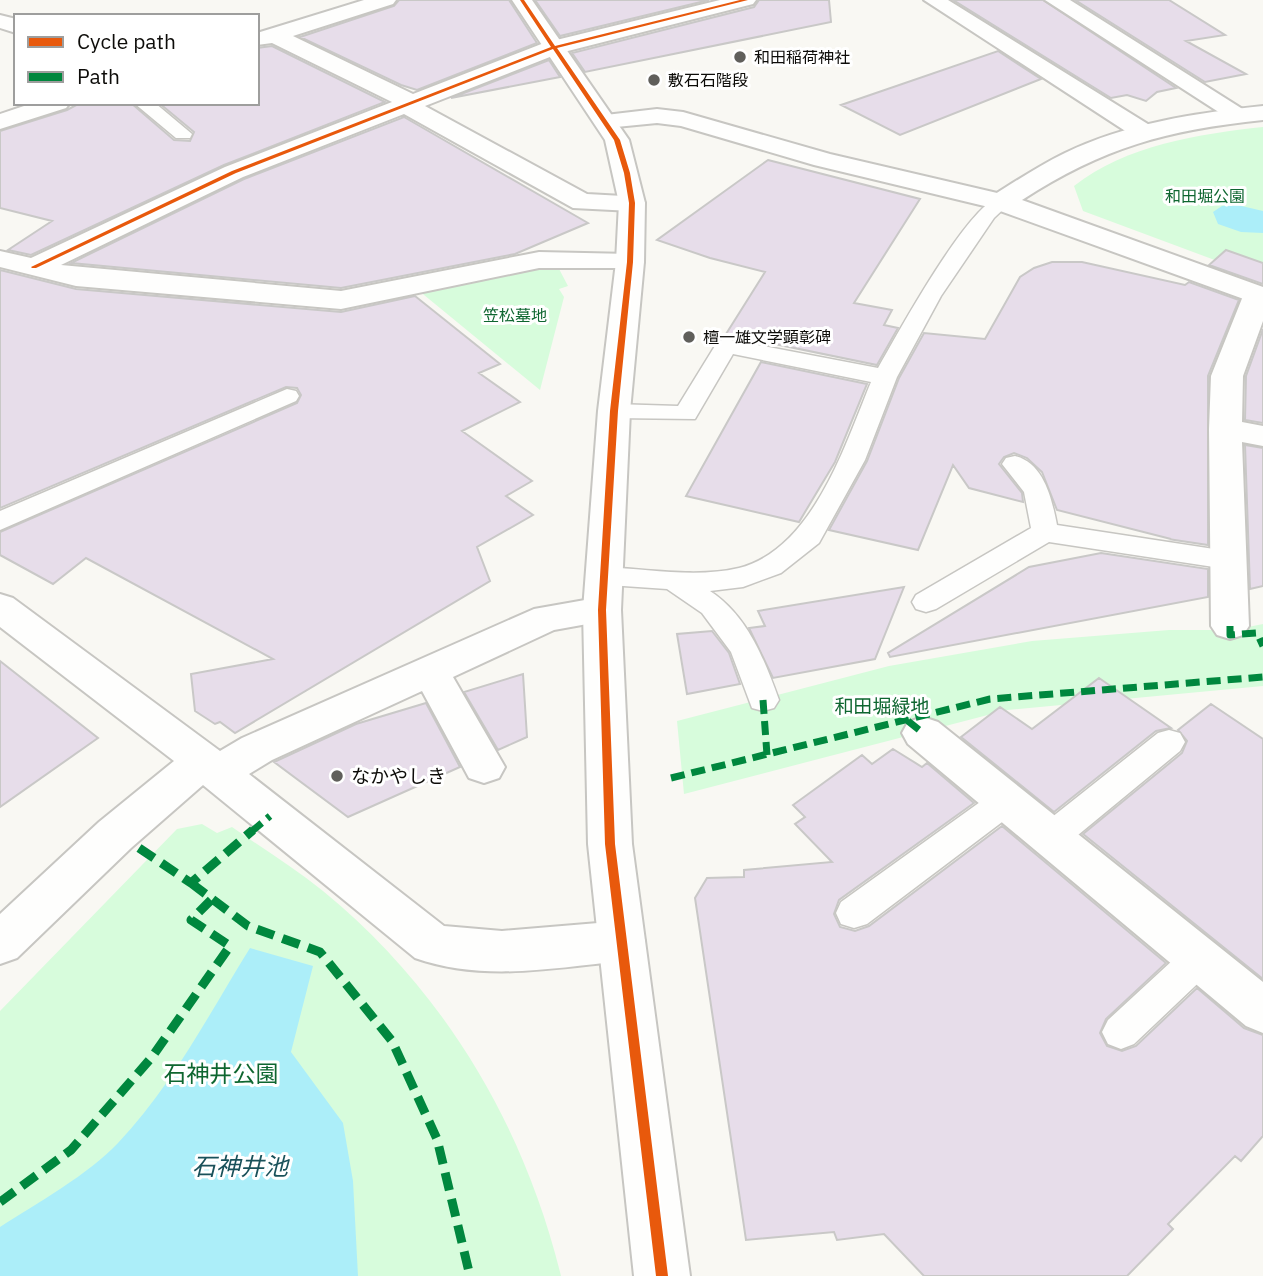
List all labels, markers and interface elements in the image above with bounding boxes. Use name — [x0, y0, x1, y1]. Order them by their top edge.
legend — [14, 14, 259, 105]
text: Cycle path — [77, 27, 176, 55]
place label: 和田稲荷神社 — [754, 47, 850, 67]
marker: 和田稲荷神社 — [732, 49, 748, 65]
text: Path — [77, 62, 120, 90]
place label: 敷石石階段 — [668, 70, 748, 90]
marker: 敷石石階段 — [646, 72, 662, 88]
park label: 和田堀公園 — [1165, 186, 1245, 206]
park label: 笠松墓地 — [483, 305, 547, 325]
place label: 檀一雄文学顕彰碑 — [703, 327, 831, 347]
marker: 檀一雄文学顕彰碑 — [681, 329, 697, 345]
park label: 和田堀緑地 — [834, 694, 930, 718]
place label: なかやしき — [351, 764, 446, 788]
marker: なかやしき — [329, 768, 345, 784]
park label: 石神井公園 — [164, 1058, 279, 1088]
water label: 石神井池 — [192, 1150, 290, 1182]

